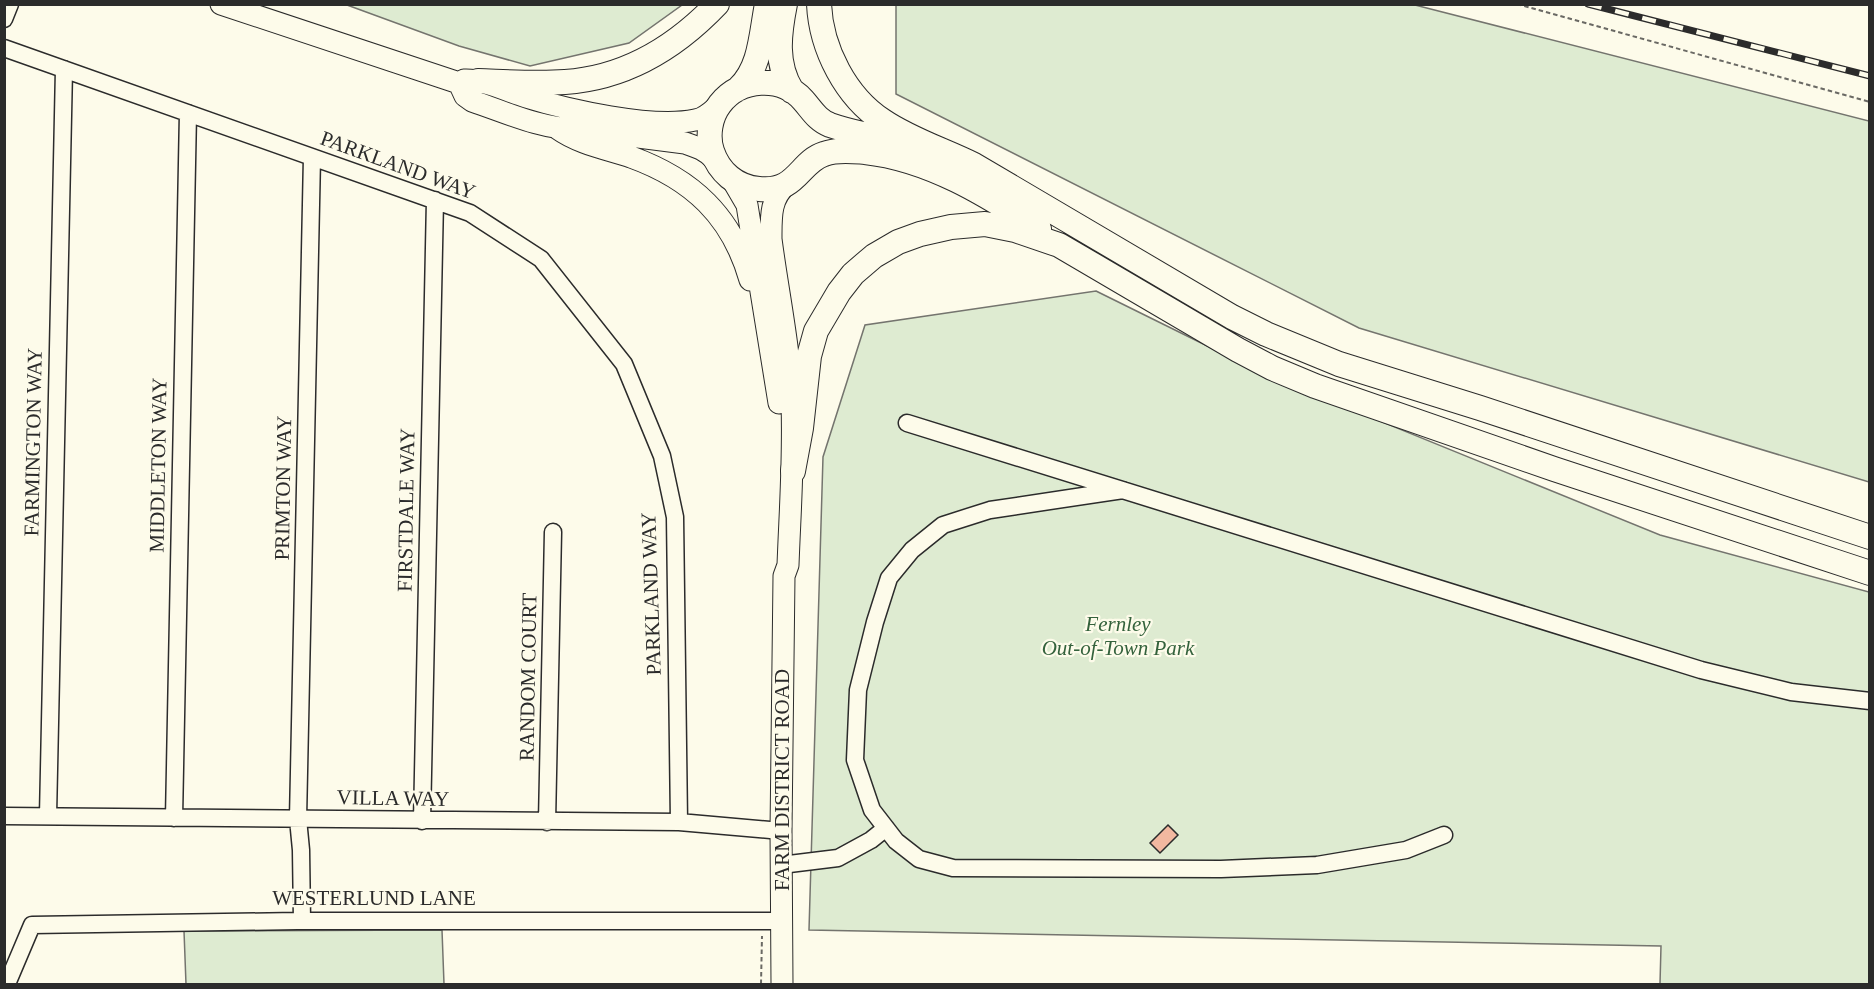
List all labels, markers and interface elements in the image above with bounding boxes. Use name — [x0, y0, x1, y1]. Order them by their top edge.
street label: PARKLAND WAY — [317, 126, 479, 204]
street label: FARMINGTON WAY — [19, 347, 47, 537]
street label: MIDDLETON WAY — [144, 377, 172, 553]
street label: PRIMTON WAY — [270, 415, 296, 561]
street label: FIRSTDALE WAY — [393, 428, 419, 592]
street label: PARKLAND WAY — [636, 512, 666, 676]
street label: RANDOM COURT — [515, 592, 541, 761]
park label: Fernley Out-of-Town Park — [1042, 612, 1195, 660]
street label: FARM DISTRICT ROAD — [770, 669, 794, 891]
street label: VILLA WAY — [337, 785, 449, 811]
street label: WESTERLUND LANE — [272, 886, 476, 910]

